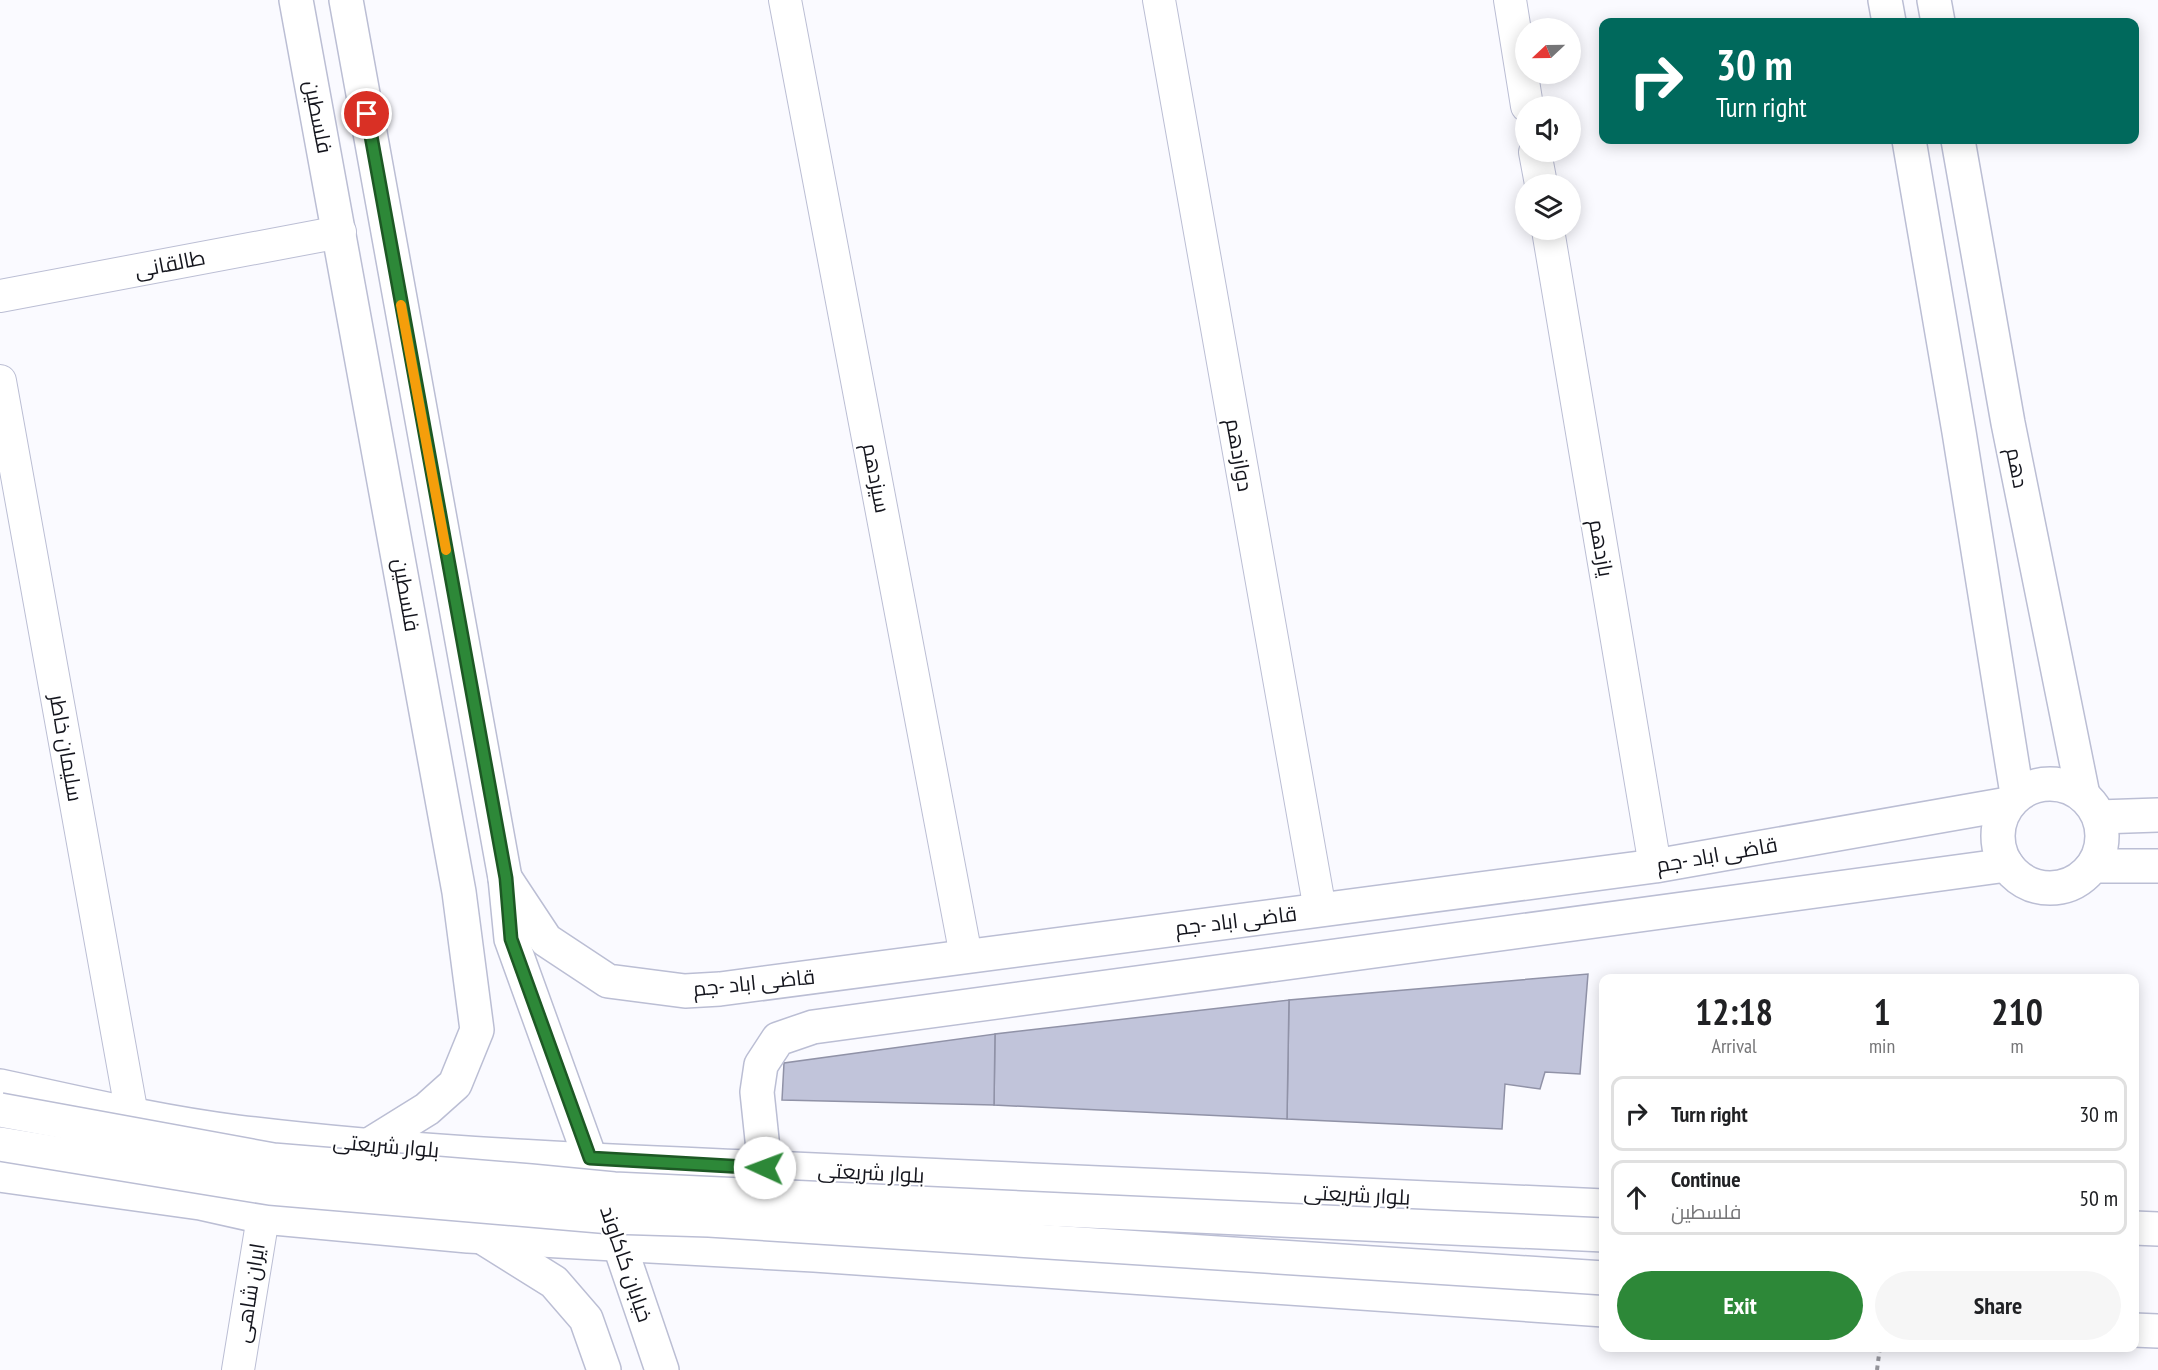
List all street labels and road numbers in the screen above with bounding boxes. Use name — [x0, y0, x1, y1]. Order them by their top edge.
street label: فلسطین — [298, 78, 339, 156]
street label: طالقانی — [132, 243, 208, 284]
street label: دوازدهم — [1219, 416, 1259, 494]
street label: سیزدهم — [856, 441, 896, 515]
street label: دهم — [1999, 445, 2035, 491]
street label: یازدهم — [1582, 517, 1620, 579]
street label: فلسطین — [387, 556, 426, 634]
street label: سلیمان خاطر — [44, 691, 89, 804]
street label: قاضی اباد -جم — [1654, 831, 1780, 879]
street label: قاضی اباد -جم — [1173, 900, 1299, 942]
street label: قاضی اباد -جم — [692, 963, 816, 1003]
street label: بلوار شریعتی — [332, 1127, 440, 1164]
street label: بلوار شریعتی — [817, 1156, 925, 1189]
street label: بلوار شریعتی — [1303, 1178, 1411, 1211]
street label: خیابان کاکاوند — [594, 1202, 659, 1326]
street label: ایران شاهی — [228, 1241, 271, 1345]

